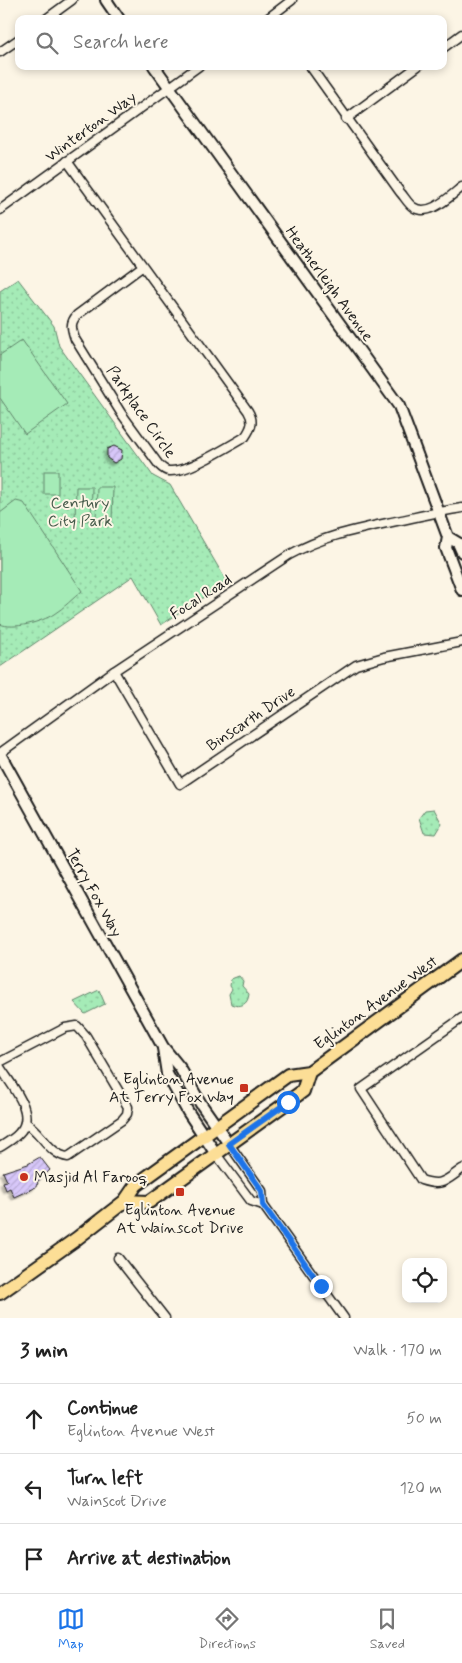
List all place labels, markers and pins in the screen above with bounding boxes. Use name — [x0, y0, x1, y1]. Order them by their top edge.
place label: Eglinton Avenue At Terry Fox Way — [109, 1069, 234, 1108]
marker: Eglinton Avenue At Terry Fox Way — [238, 1082, 250, 1094]
place label: Masjid Al Farooq — [34, 1167, 148, 1188]
marker: Masjid Al Farooq — [18, 1171, 30, 1183]
marker: Eglinton Avenue At Wainscot Drive — [174, 1186, 186, 1198]
place label: Eglinton Avenue At Wainscot Drive — [116, 1200, 244, 1239]

